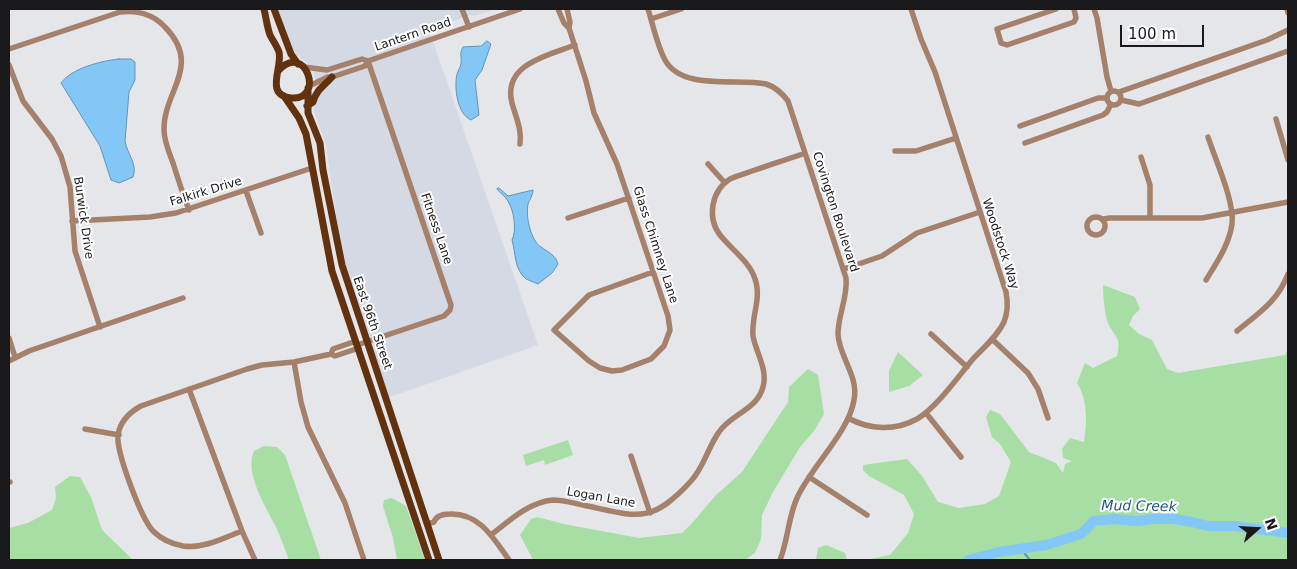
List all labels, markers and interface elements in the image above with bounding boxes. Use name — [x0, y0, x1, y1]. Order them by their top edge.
street label: Lantern Road — [373, 15, 453, 55]
scale bar — [1122, 15, 1206, 47]
text: 100 m — [1128, 25, 1176, 43]
street label: Covington Boulevard — [809, 150, 861, 274]
street label: Falkirk Drive — [168, 174, 244, 210]
street label: Burwick Drive — [70, 176, 96, 260]
street label: Glass Chimney Lane — [629, 185, 681, 305]
street label: Fitness Lane — [417, 191, 455, 267]
street label: Woodstock Way — [979, 197, 1021, 291]
street label: East 96th Street — [349, 275, 395, 371]
street label: Logan Lane — [566, 485, 636, 511]
water label: Mud Creek — [1101, 498, 1177, 516]
north arrow — [1232, 504, 1282, 554]
text: N — [1262, 516, 1281, 532]

